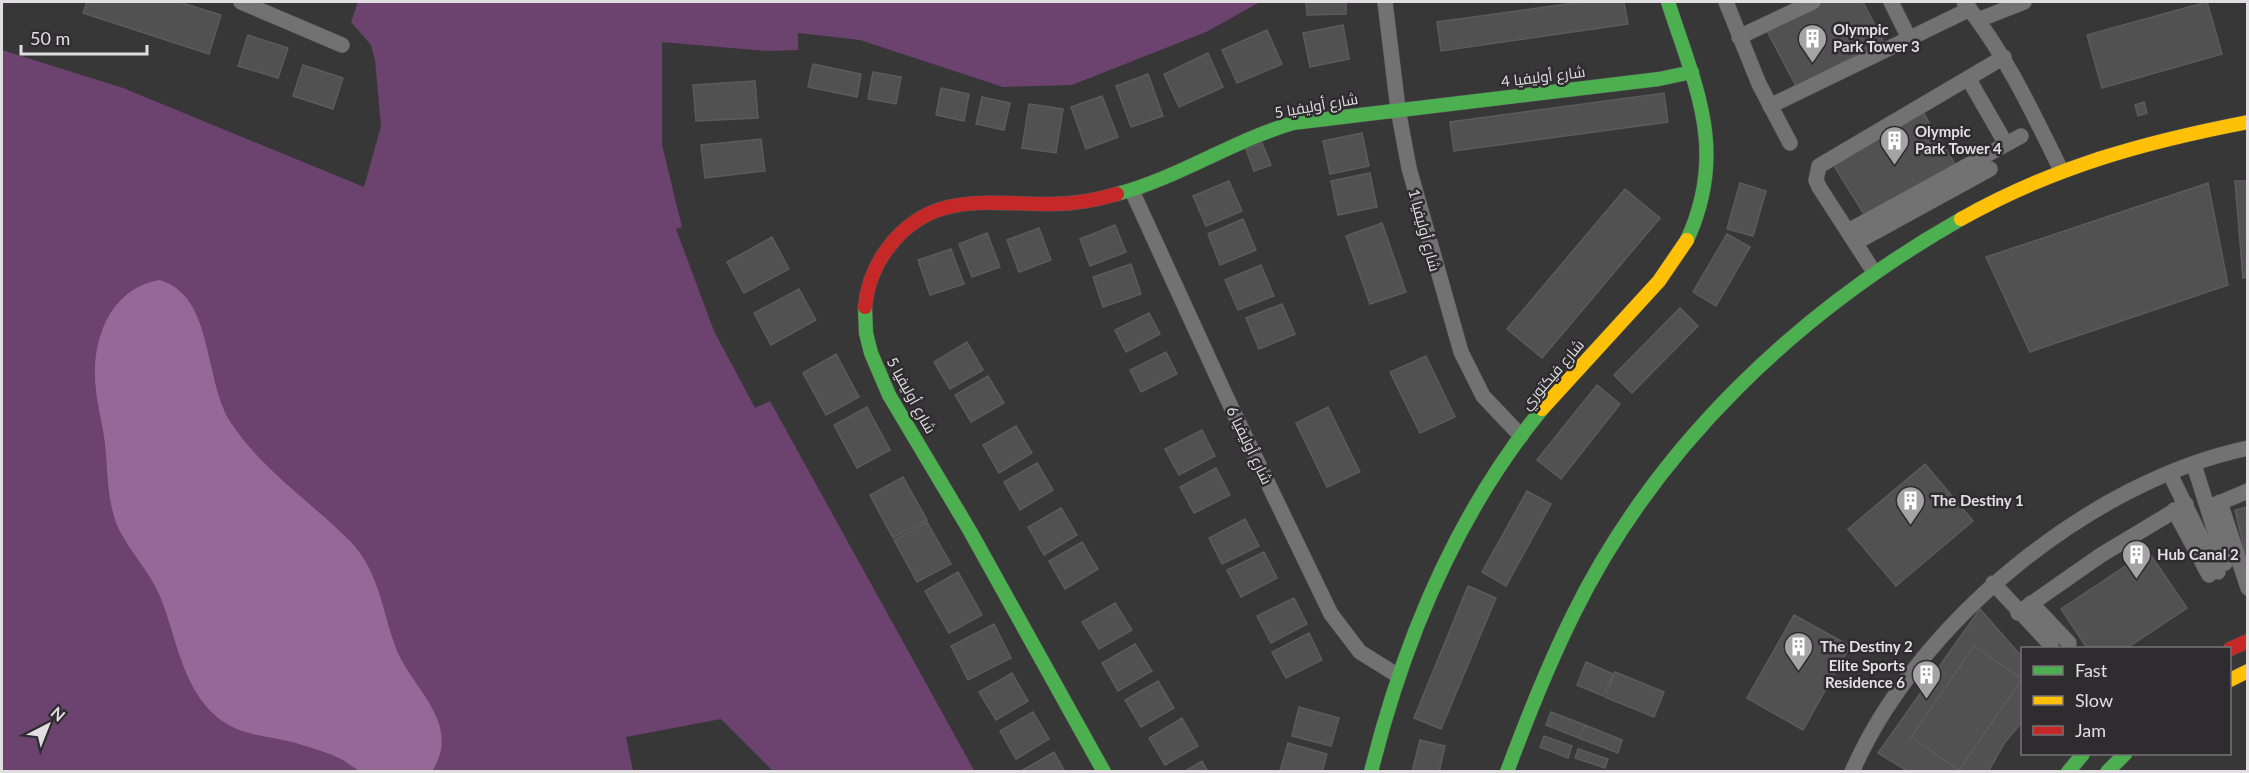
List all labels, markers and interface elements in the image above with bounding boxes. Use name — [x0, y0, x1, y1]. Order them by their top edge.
scale bar — [21, 18, 147, 56]
place label: Olympic Park Tower 3 — [1833, 20, 1920, 55]
building icon: Olympic Park Tower 3 — [1796, 22, 1828, 64]
text: 50 m — [30, 27, 70, 49]
street label: شارع أوليفيا 4 — [1500, 62, 1586, 93]
street label: شارع أوليفيا 5 — [1273, 89, 1360, 124]
place label: Olympic Park Tower 4 — [1915, 122, 2002, 157]
building icon: Olympic Park Tower 4 — [1878, 124, 1910, 166]
street label: شارع أوليفيا 1 — [1402, 187, 1445, 274]
street label: شارع فيكتوري — [1517, 335, 1590, 415]
street label: شارع أوليفيا 5 — [881, 354, 940, 438]
street label: شارع أوليفيا 6 — [1221, 403, 1277, 488]
building icon: The Destiny 1 — [1894, 484, 1926, 526]
place label: The Destiny 1 — [1931, 491, 2024, 509]
building icon: Hub Canal 2 — [2120, 538, 2152, 580]
place label: Hub Canal 2 — [2157, 545, 2239, 563]
building icon: The Destiny 2 — [1783, 630, 1815, 672]
place label: The Destiny 2 — [1820, 637, 1913, 655]
legend — [2021, 647, 2231, 755]
place label: Elite Sports Residence 6 — [1825, 656, 1905, 691]
building icon: Elite Sports Residence 6 — [1910, 658, 1942, 700]
text: Fast — [2075, 659, 2108, 681]
text: Slow — [2075, 689, 2113, 711]
north arrow — [18, 695, 78, 755]
text: N — [47, 702, 69, 725]
text: Jam — [2075, 719, 2106, 741]

